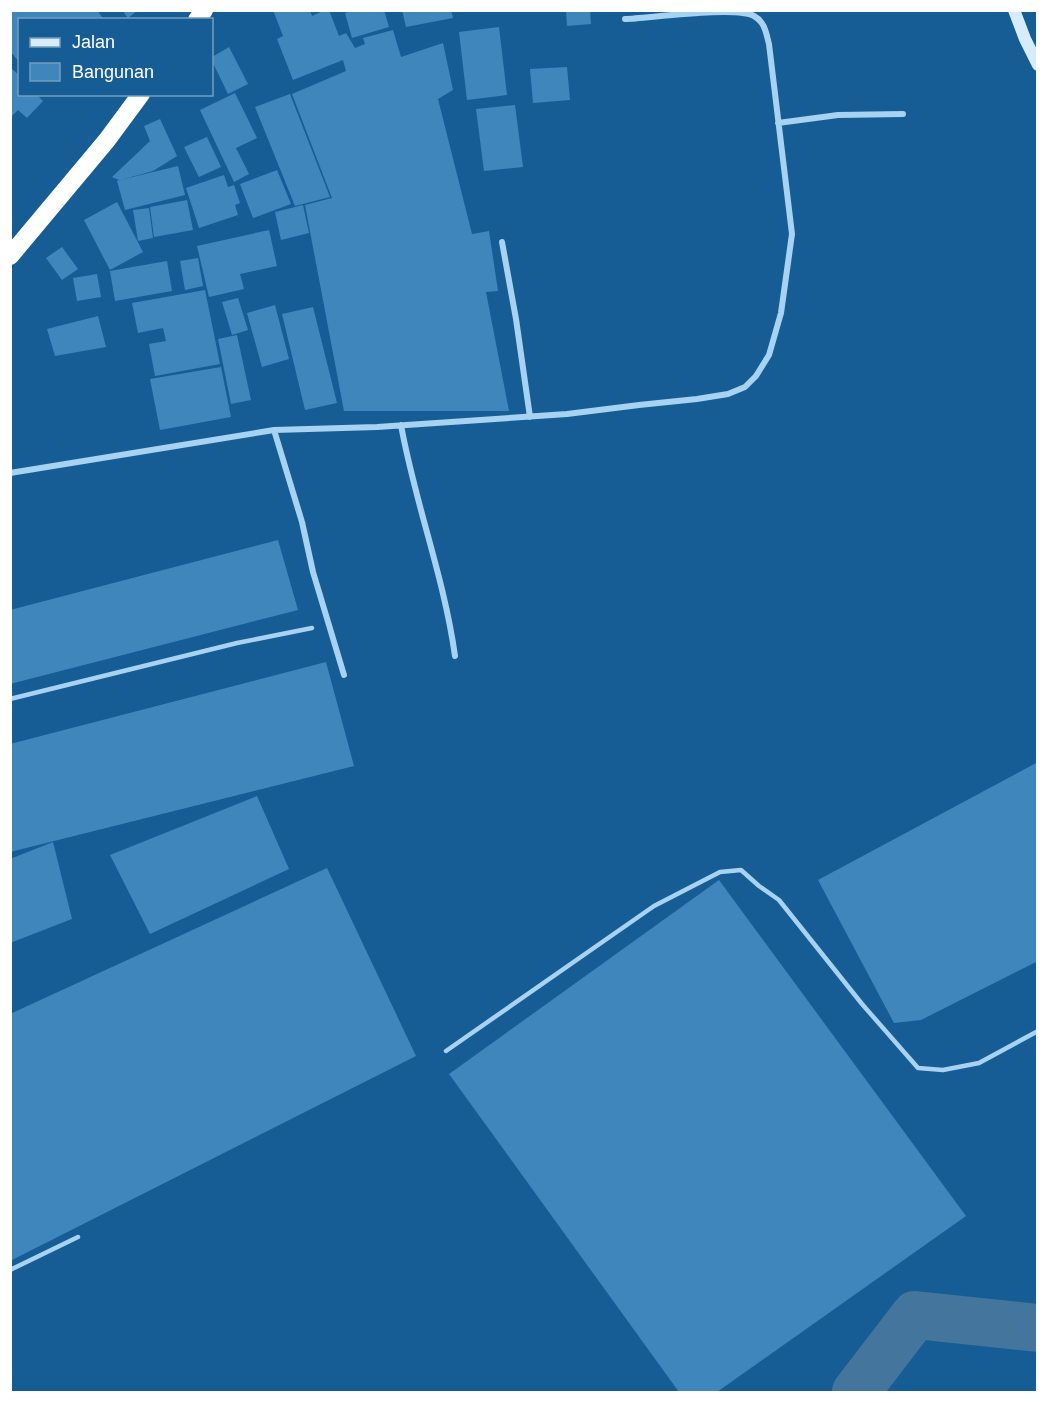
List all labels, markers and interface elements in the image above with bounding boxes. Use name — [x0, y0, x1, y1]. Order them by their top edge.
legend — [18, 18, 213, 96]
text: Jalan — [72, 32, 115, 52]
text: Bangunan — [72, 62, 154, 82]

